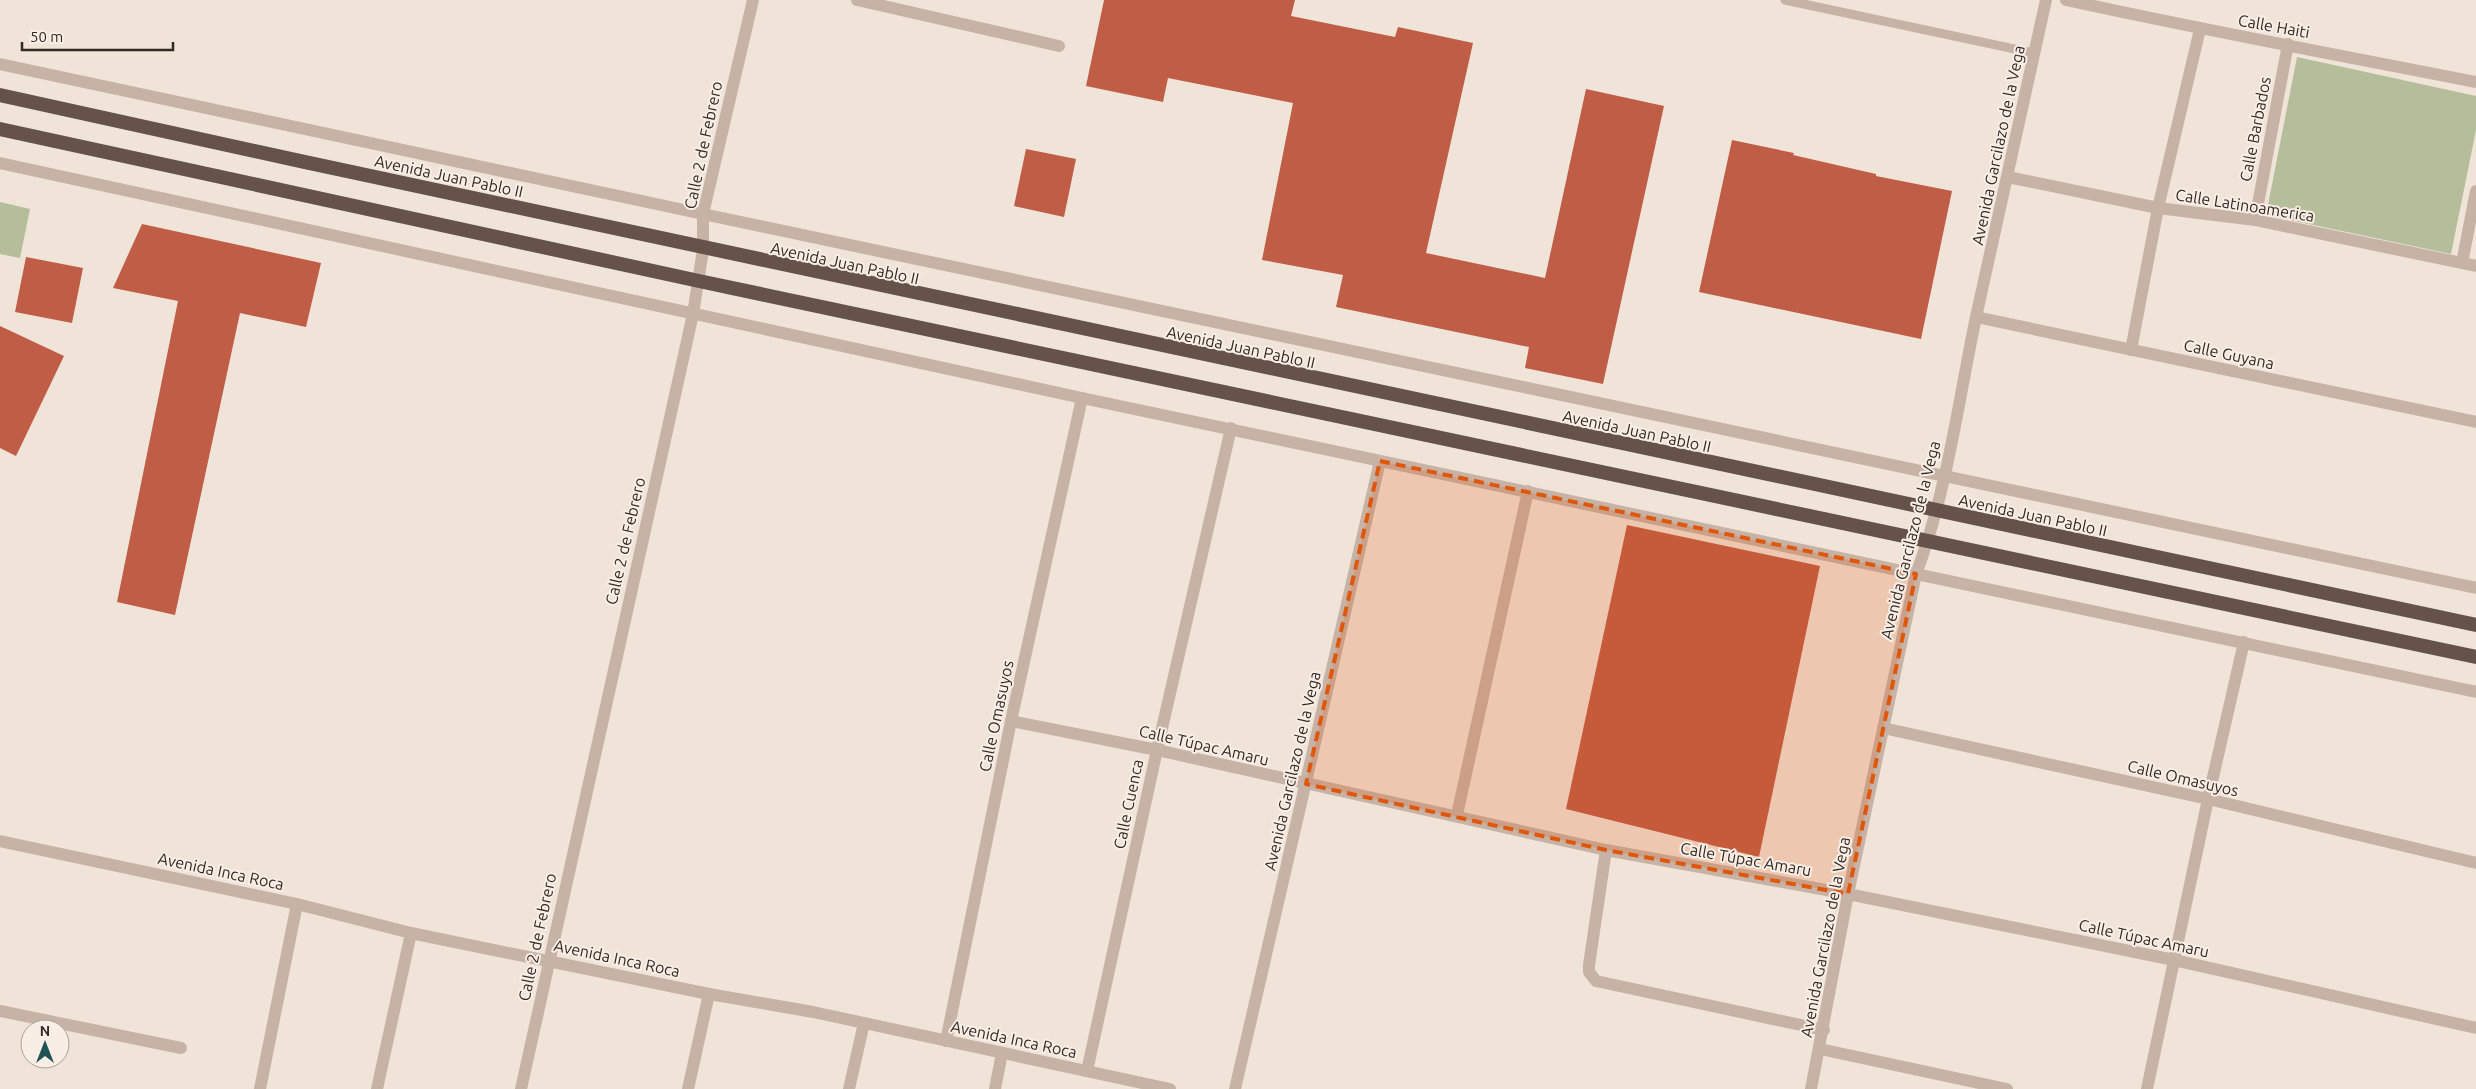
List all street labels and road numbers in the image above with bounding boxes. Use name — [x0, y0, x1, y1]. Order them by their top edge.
street label: Calle Haiti — [2237, 11, 2311, 41]
street label: Avenida Garcilazo de la Vega — [1968, 43, 2028, 247]
street label: Calle Barbados — [2236, 75, 2274, 183]
street label: Calle 2 de Febrero — [681, 79, 725, 211]
street label: Avenida Juan Pablo II — [373, 151, 525, 201]
street label: Calle Latinoamerica — [2174, 185, 2316, 225]
street label: Avenida Juan Pablo II — [769, 238, 921, 288]
street label: Avenida Juan Pablo II — [1165, 322, 1317, 372]
street label: Calle Guyana — [2182, 336, 2276, 372]
street label: Avenida Juan Pablo II — [1561, 406, 1713, 456]
street label: Avenida Garcilazo de la Vega — [1877, 439, 1943, 641]
street label: Calle 2 de Febrero — [602, 475, 648, 607]
street label: Avenida Juan Pablo II — [1957, 490, 2109, 540]
street label: Calle Omasuyos — [975, 659, 1017, 773]
street label: Avenida Garcilazo de la Vega — [1260, 670, 1324, 872]
street label: Calle Túpac Amaru — [1137, 721, 1271, 769]
street label: Calle Omasuyos — [2126, 756, 2240, 800]
street label: Calle Cuenca — [1110, 757, 1146, 851]
street label: Avenida Garcilazo de la Vega — [1797, 835, 1853, 1039]
street label: Calle Túpac Amaru — [1679, 839, 1813, 879]
street label: Avenida Inca Roca — [156, 849, 286, 893]
street label: Calle 2 de Febrero — [515, 871, 559, 1003]
street label: Calle Túpac Amaru — [2077, 915, 2211, 961]
street label: Avenida Inca Roca — [552, 936, 682, 980]
street label: Avenida Inca Roca — [949, 1017, 1079, 1061]

